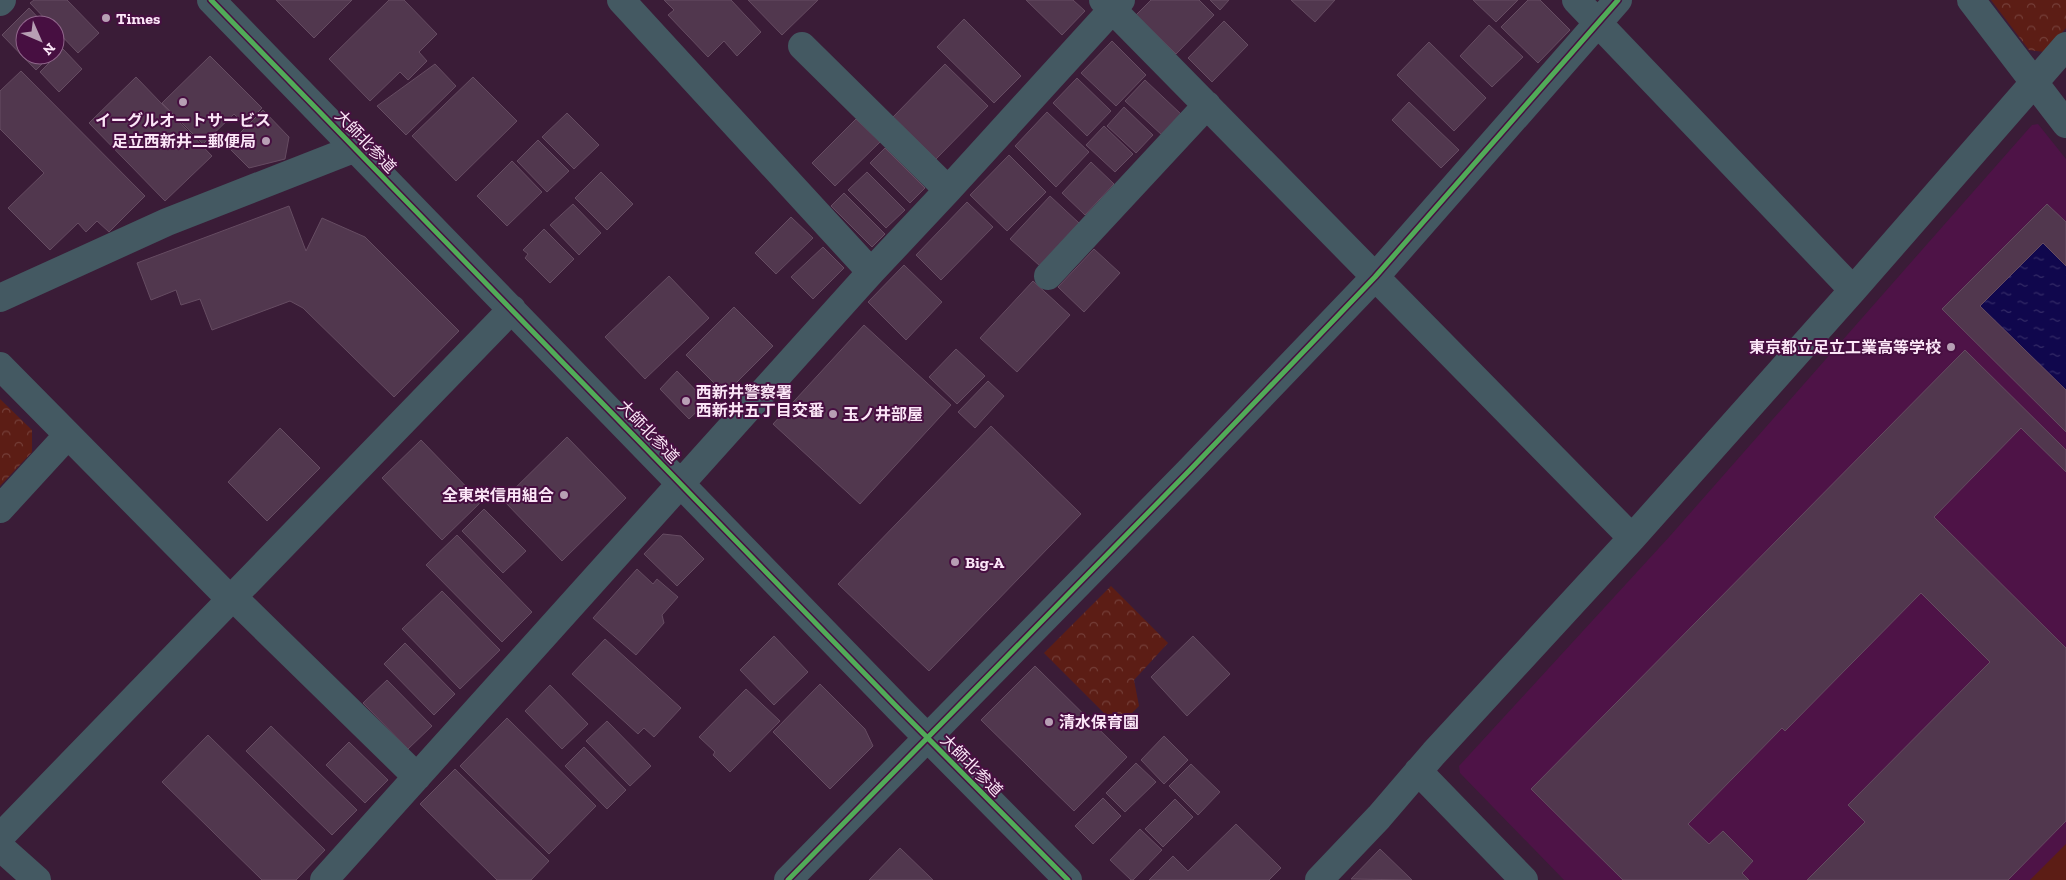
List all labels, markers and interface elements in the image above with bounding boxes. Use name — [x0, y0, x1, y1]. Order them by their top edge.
place label: Times — [116, 9, 160, 28]
marker: Times — [100, 12, 112, 24]
north arrow — [15, 15, 65, 65]
text: N — [39, 39, 59, 59]
marker: イーグルオートサービス — [177, 96, 189, 108]
street label: 大師北参道 — [331, 106, 400, 177]
place label: イーグルオートサービス — [95, 111, 271, 130]
place label: 足立西新井二郵便局 — [112, 132, 256, 151]
marker: 足立西新井二郵便局 — [260, 135, 272, 147]
place label: 東京都立足立工業高等学校 — [1749, 338, 1941, 357]
marker: 東京都立足立工業高等学校 — [1945, 341, 1957, 353]
place label: 西新井警察署 西新井五丁目交番 — [696, 383, 824, 420]
marker: 西新井警察署 西新井五丁目交番 — [680, 395, 692, 407]
street label: 大師北参道 — [614, 396, 683, 467]
place label: 玉ノ井部屋 — [843, 405, 923, 424]
marker: 玉ノ井部屋 — [827, 408, 839, 420]
place label: 全東栄信用組合 — [442, 486, 554, 505]
marker: 全東栄信用組合 — [558, 489, 570, 501]
place label: Big-A — [965, 553, 1004, 572]
marker: Big-A — [949, 556, 961, 568]
place label: 清水保育園 — [1059, 713, 1139, 732]
marker: 清水保育園 — [1043, 716, 1055, 728]
street label: 大師北参道 — [937, 730, 1007, 800]

